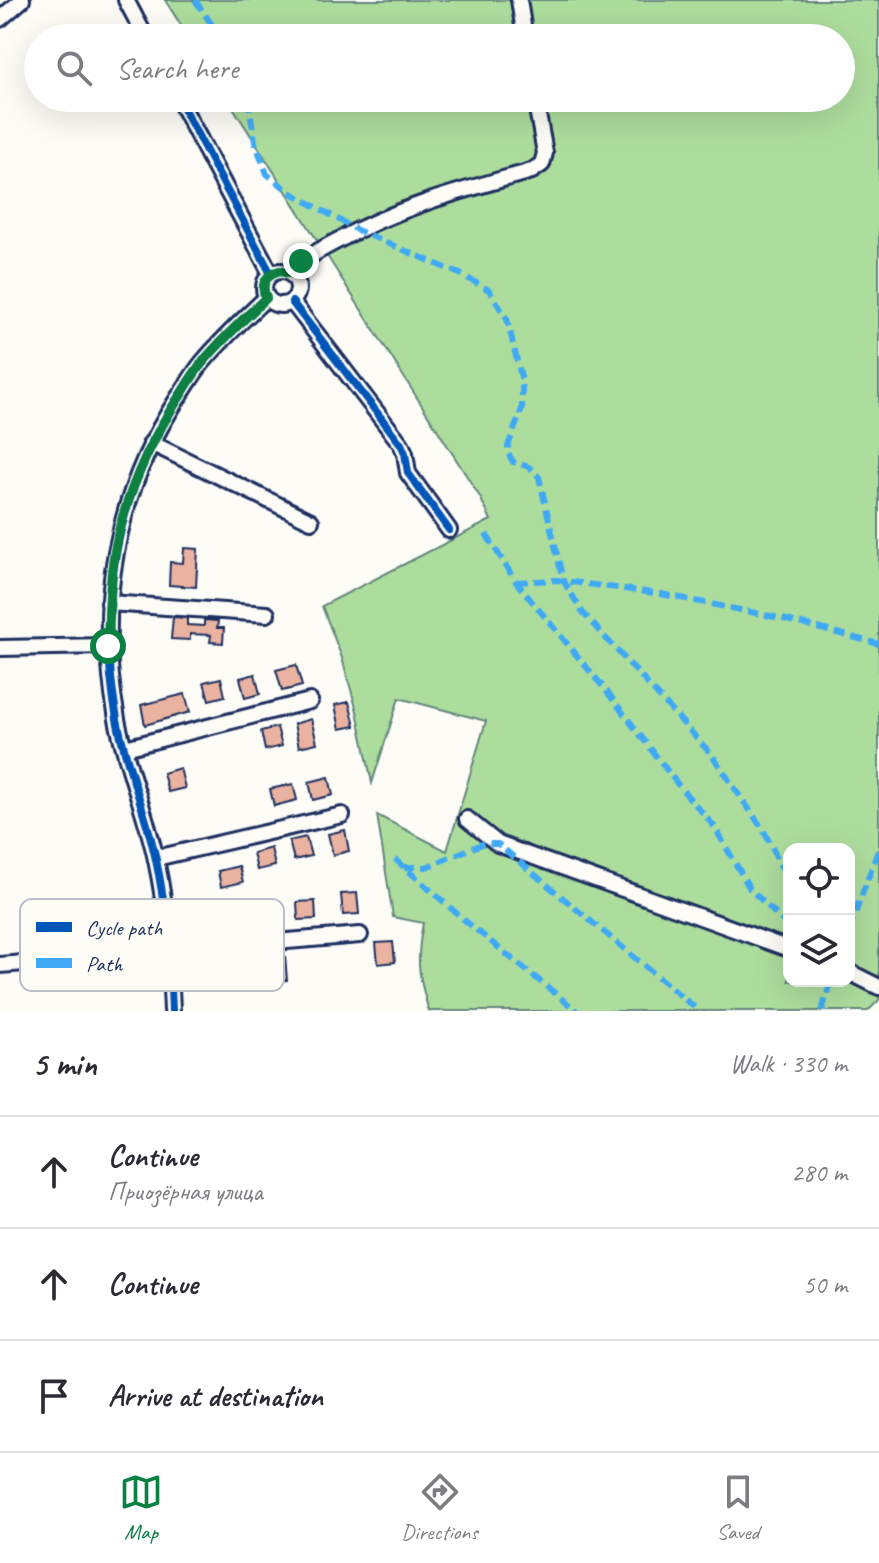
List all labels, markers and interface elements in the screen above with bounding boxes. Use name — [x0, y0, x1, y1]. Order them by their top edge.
search box — [24, 24, 855, 112]
icon: search — [52, 46, 96, 90]
text: Search here — [116, 49, 238, 87]
route end — [283, 243, 319, 279]
route start — [90, 628, 126, 664]
map controls — [783, 843, 855, 987]
button: locate — [783, 843, 855, 915]
legend — [20, 899, 284, 991]
text: Cycle path — [86, 914, 163, 942]
button: layers — [783, 915, 855, 987]
text: Path — [86, 950, 123, 978]
text: 5 min — [32, 1042, 97, 1085]
text: Walk · 330 m — [730, 1047, 847, 1080]
text: Continue — [108, 1137, 198, 1175]
icon: ahead — [32, 1150, 76, 1194]
text: 280 m — [791, 1156, 847, 1189]
text: Приозёрная улица — [108, 1175, 263, 1208]
icon: ahead — [32, 1262, 76, 1306]
text: Continue — [108, 1265, 198, 1303]
text: 50 m — [803, 1268, 847, 1301]
icon: arrive — [32, 1374, 76, 1418]
text: Arrive at destination — [108, 1377, 323, 1415]
tab: Map — [119, 1470, 163, 1546]
tab: Directions — [401, 1470, 478, 1546]
tab: Saved — [716, 1470, 760, 1546]

